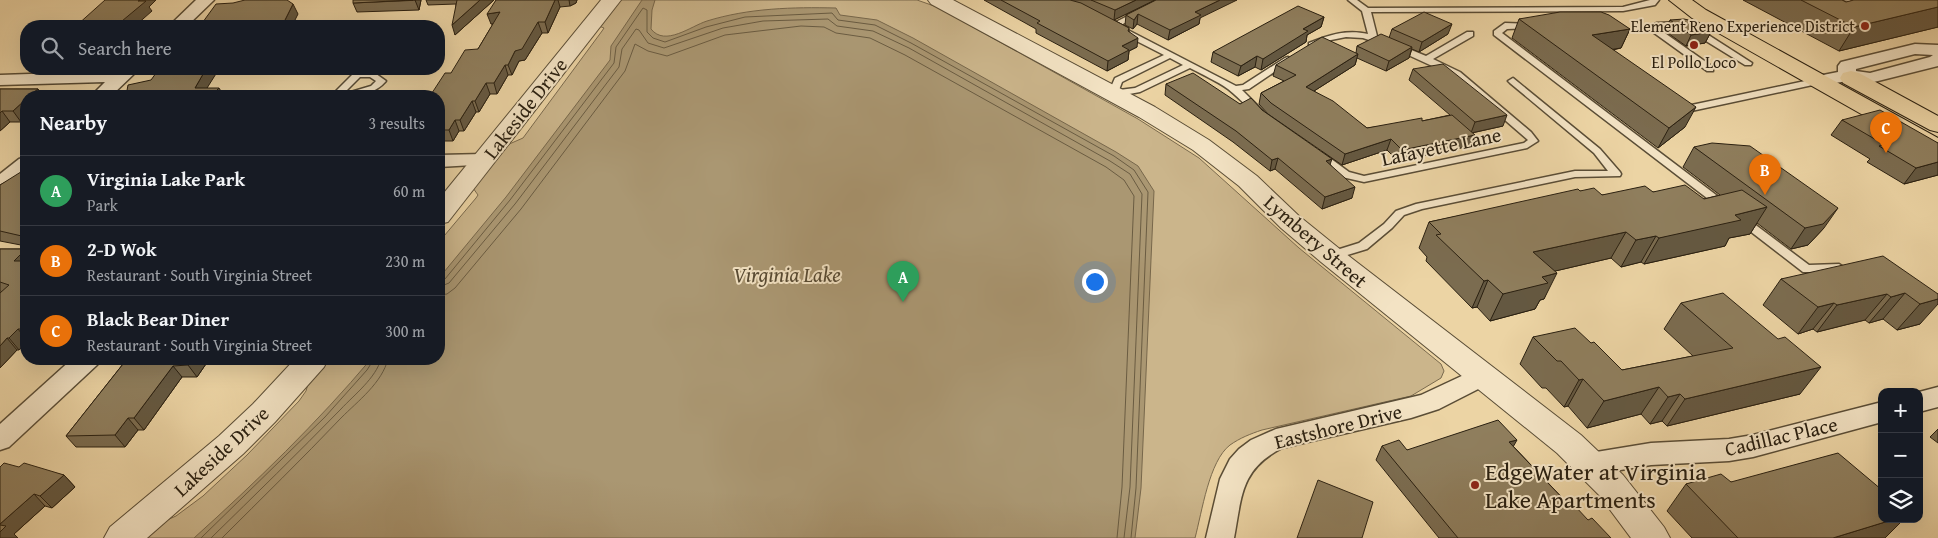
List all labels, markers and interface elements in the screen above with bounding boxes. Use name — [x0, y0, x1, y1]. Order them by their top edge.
place label: Element Reno Experience District — [1631, 14, 1855, 38]
search box — [20, 20, 445, 75]
marker: Element Reno Experience District — [1859, 20, 1871, 32]
icon: search — [38, 34, 66, 62]
text: Search here — [78, 34, 172, 62]
marker: El Pollo Loco — [1688, 39, 1700, 51]
place label: El Pollo Loco — [1652, 50, 1736, 74]
street label: Lakeside Drive — [476, 51, 574, 165]
text: Nearby — [40, 107, 107, 138]
text: 3 results — [368, 111, 425, 135]
pin: C — [1870, 112, 1902, 153]
street label: Lafayette Lane — [1378, 119, 1504, 173]
pin: B — [1749, 154, 1781, 195]
text: Virginia Lake Park — [87, 165, 245, 193]
text: A — [51, 179, 61, 203]
text: 60 m — [393, 179, 425, 203]
street label: Lymbery Street — [1258, 188, 1374, 294]
text: Park — [87, 193, 118, 217]
text: 2-D Wok — [87, 235, 157, 263]
text: B — [51, 249, 61, 273]
text: 230 m — [385, 249, 425, 273]
water label: Virginia Lake — [733, 259, 841, 290]
pin: A — [887, 261, 919, 302]
text: Restaurant · South Virginia Street — [87, 263, 312, 287]
your location — [1082, 269, 1108, 295]
text: Black Bear Diner — [87, 305, 229, 333]
text: C — [51, 319, 61, 343]
text: 300 m — [385, 319, 425, 343]
text: Restaurant · South Virginia Street — [87, 333, 312, 357]
map controls — [1878, 388, 1923, 523]
button: + — [1878, 388, 1923, 433]
street label: Eastshore Drive — [1271, 396, 1405, 456]
street label: Lakeside Drive — [167, 399, 275, 503]
street label: Cadillac Place — [1722, 409, 1840, 463]
button: − — [1878, 433, 1923, 478]
place label: EdgeWater at Virginia Lake Apartments — [1485, 454, 1707, 517]
button: layers — [1878, 478, 1923, 523]
marker: EdgeWater at Virginia Lake Apartments — [1469, 479, 1481, 491]

